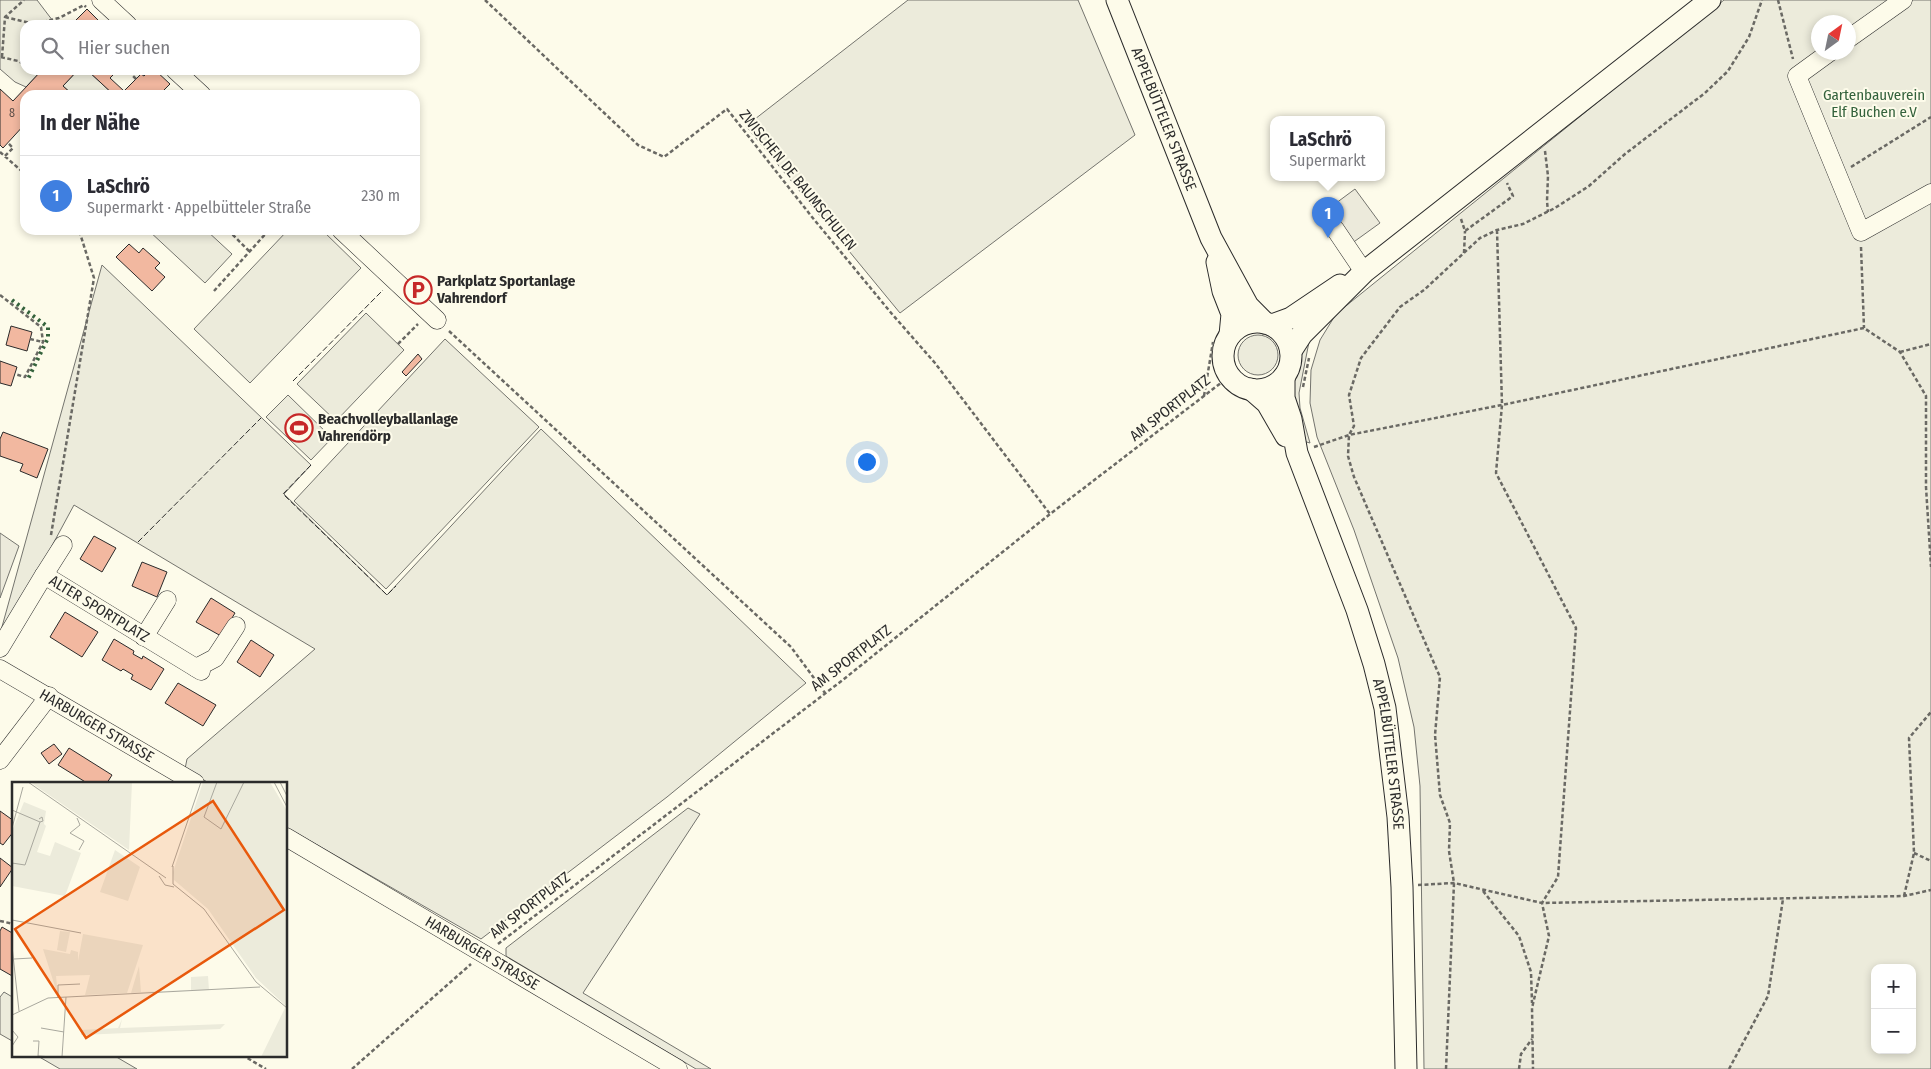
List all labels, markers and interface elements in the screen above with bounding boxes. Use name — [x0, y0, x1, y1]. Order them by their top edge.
north arrow — [1811, 15, 1856, 60]
search box — [20, 20, 420, 75]
icon: search — [38, 34, 66, 62]
text: Hier suchen — [78, 36, 170, 59]
street label: APPELBÜTTELER STRASSE — [1128, 45, 1200, 193]
park label: Gartenbauverein Elf Buchen e.V — [1823, 86, 1925, 121]
house number: 8 — [9, 106, 15, 120]
street label: ZWISCHEN DE BAUMSCHULEN — [736, 106, 860, 254]
text: In der Nähe — [40, 110, 140, 136]
popup — [1270, 116, 1385, 181]
text: LaSchrö — [1289, 128, 1352, 151]
text: Supermarkt — [1289, 151, 1366, 170]
text: LaSchrö — [87, 175, 150, 198]
text: 1 — [53, 186, 59, 205]
text: 230 m — [361, 186, 400, 205]
pin: 1 — [1312, 197, 1344, 238]
text: Supermarkt · Appelbütteler Straße — [87, 198, 311, 217]
place label: Parkplatz Sportanlage Vahrendorf — [436, 272, 576, 307]
parking icon: Parkplatz Sportanlage Vahrendorf — [403, 275, 433, 305]
street label: AM SPORTPLATZ — [1126, 371, 1214, 445]
place label: Beachvolleyballanlage Vahrendörp — [317, 410, 459, 445]
sports icon: Beachvolleyballanlage Vahrendörp — [284, 413, 314, 443]
your location — [854, 449, 880, 475]
street label: ALTER SPORTPLATZ — [46, 571, 153, 646]
street label: AM SPORTPLATZ — [807, 621, 895, 695]
street label: APPELBÜTTELER STRASSE — [1369, 677, 1408, 830]
street label: HARBURGER STRASSE — [36, 685, 157, 766]
inset map — [12, 782, 288, 1056]
street label: AM SPORTPLATZ — [486, 868, 574, 942]
street label: HARBURGER STRASSE — [422, 912, 543, 994]
map controls — [1871, 964, 1916, 1054]
button: + — [1871, 964, 1916, 1009]
button: − — [1871, 1009, 1916, 1054]

